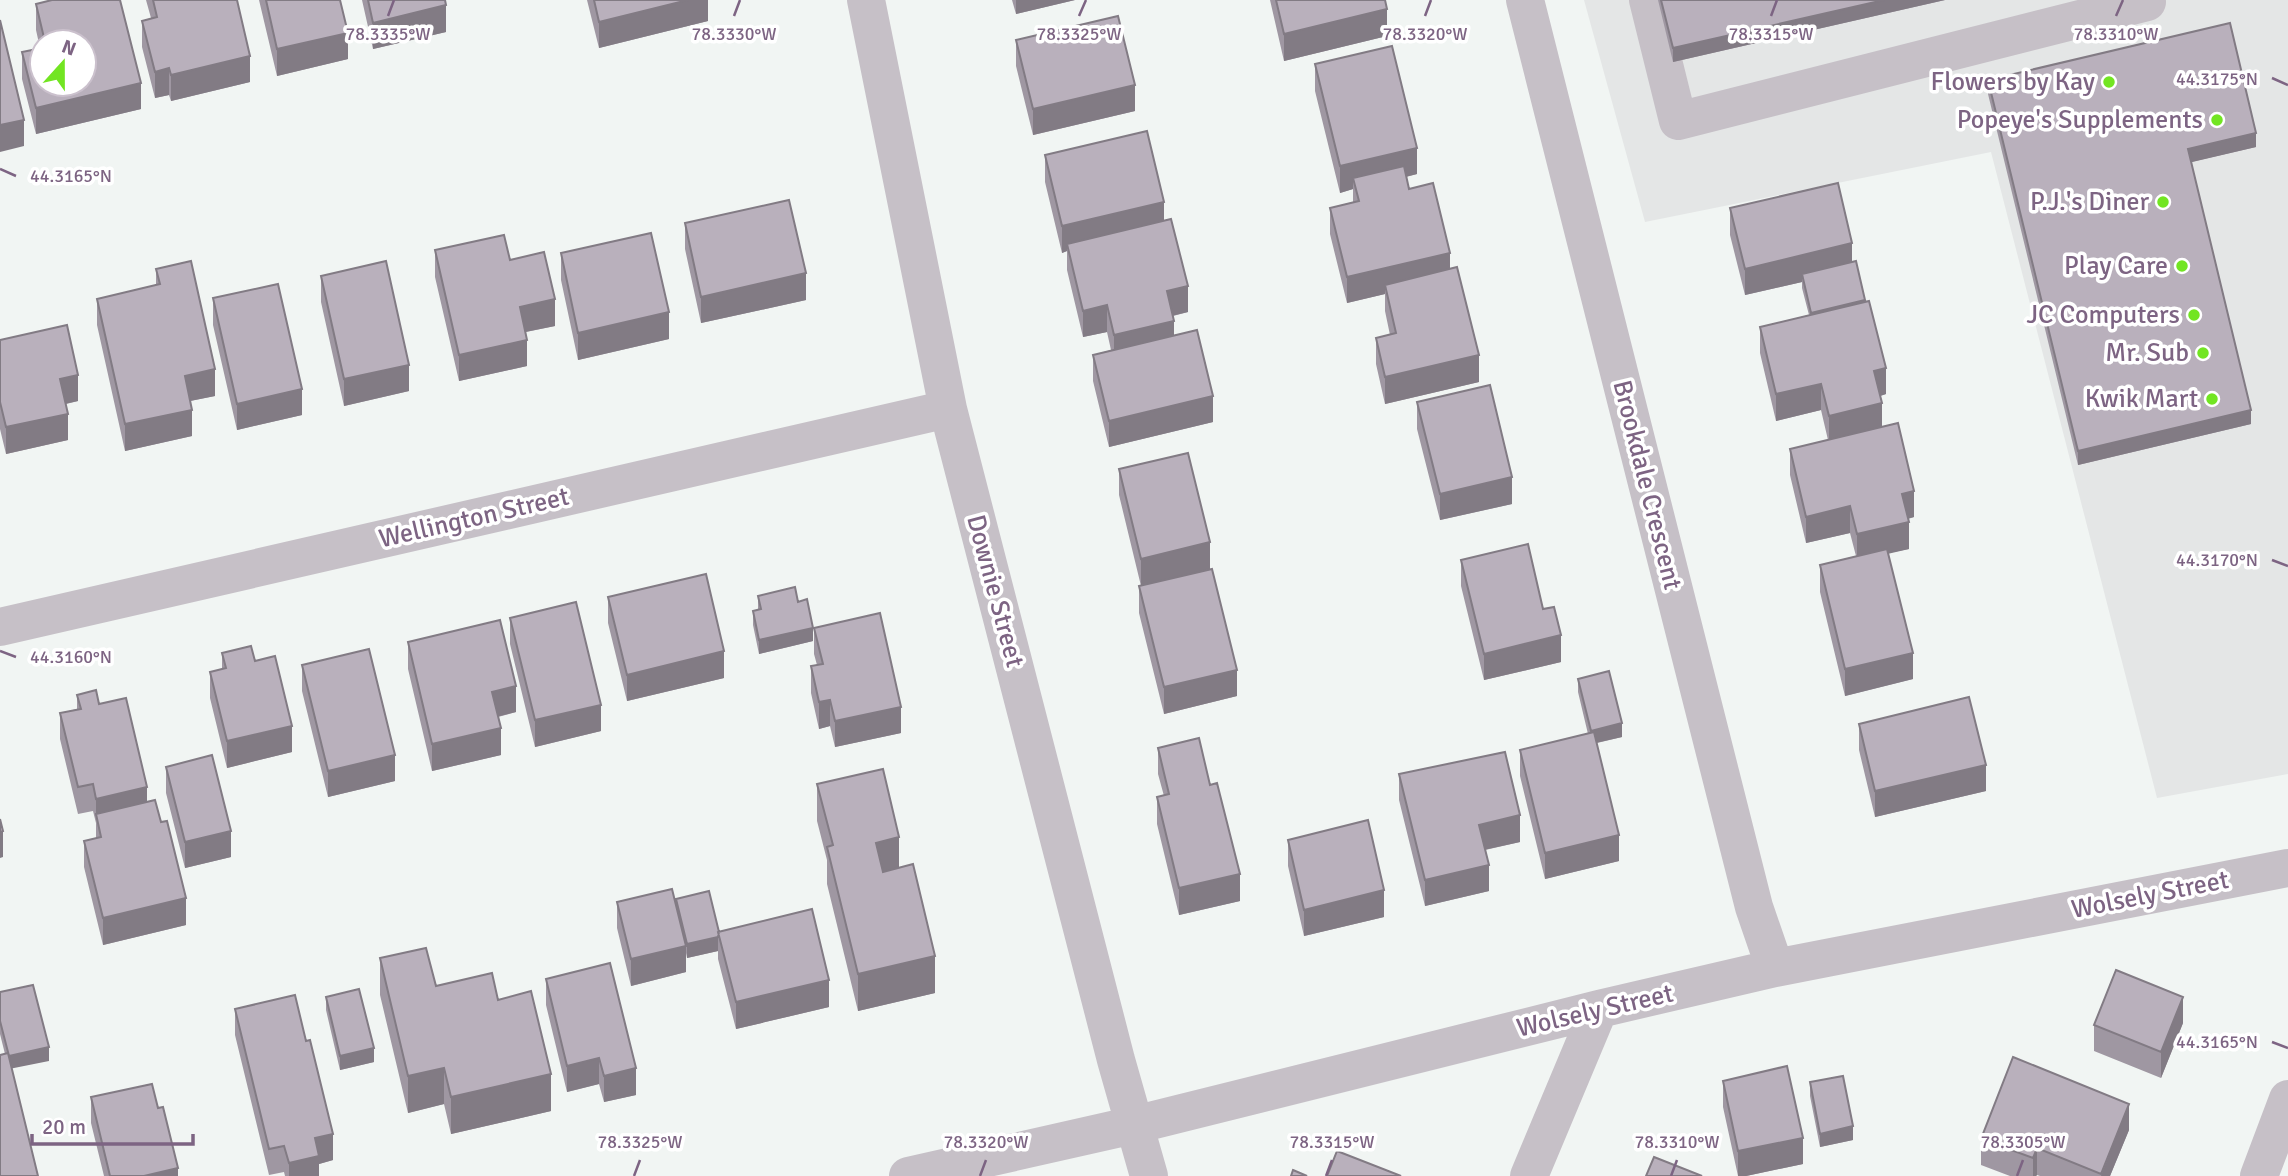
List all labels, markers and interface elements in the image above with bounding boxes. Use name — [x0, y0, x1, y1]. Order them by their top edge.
text: 78.3335°W — [345, 23, 431, 45]
text: 78.3330°W — [691, 23, 777, 45]
text: 78.3325°W — [1036, 23, 1122, 45]
text: 78.3320°W — [1382, 23, 1468, 45]
text: 78.3315°W — [1728, 23, 1814, 45]
text: 78.3310°W — [2073, 23, 2159, 45]
north arrow — [28, 28, 98, 98]
text: N — [58, 34, 79, 62]
place label: Flowers by Kay — [1931, 66, 2095, 98]
text: 44.3175°N — [2176, 68, 2258, 90]
marker: Flowers by Kay — [2101, 74, 2117, 90]
place label: Popeye's Supplements — [1957, 104, 2203, 136]
marker: Popeye's Supplements — [2209, 112, 2225, 128]
text: 44.3165°N — [30, 165, 112, 187]
place label: P.J.'s Diner — [2030, 186, 2149, 218]
marker: P.J.'s Diner — [2155, 194, 2171, 210]
place label: Play Care — [2064, 250, 2168, 282]
marker: Play Care — [2174, 258, 2190, 274]
place label: JC Computers — [2027, 299, 2180, 331]
marker: JC Computers — [2186, 307, 2202, 323]
place label: Mr. Sub — [2105, 337, 2189, 369]
marker: Mr. Sub — [2195, 345, 2211, 361]
street label: Brookdale Crescent — [1605, 377, 1689, 593]
place label: Kwik Mart — [2085, 383, 2198, 415]
marker: Kwik Mart — [2204, 391, 2220, 407]
street label: Wellington Street — [376, 481, 572, 555]
street label: Downie Street — [959, 511, 1031, 671]
text: 44.3170°N — [2176, 549, 2258, 571]
text: 44.3160°N — [30, 646, 112, 668]
street label: Wolsely Street — [2069, 864, 2231, 926]
street label: Wolsely Street — [1514, 977, 1676, 1045]
text: 44.3165°N — [2176, 1031, 2258, 1053]
scale bar — [32, 1102, 192, 1146]
text: 20 m — [42, 1114, 86, 1140]
text: 78.3325°W — [597, 1131, 683, 1153]
text: 78.3320°W — [943, 1131, 1029, 1153]
text: 78.3315°W — [1289, 1131, 1375, 1153]
text: 78.3310°W — [1634, 1131, 1720, 1153]
text: 78.3305°W — [1980, 1131, 2066, 1153]

